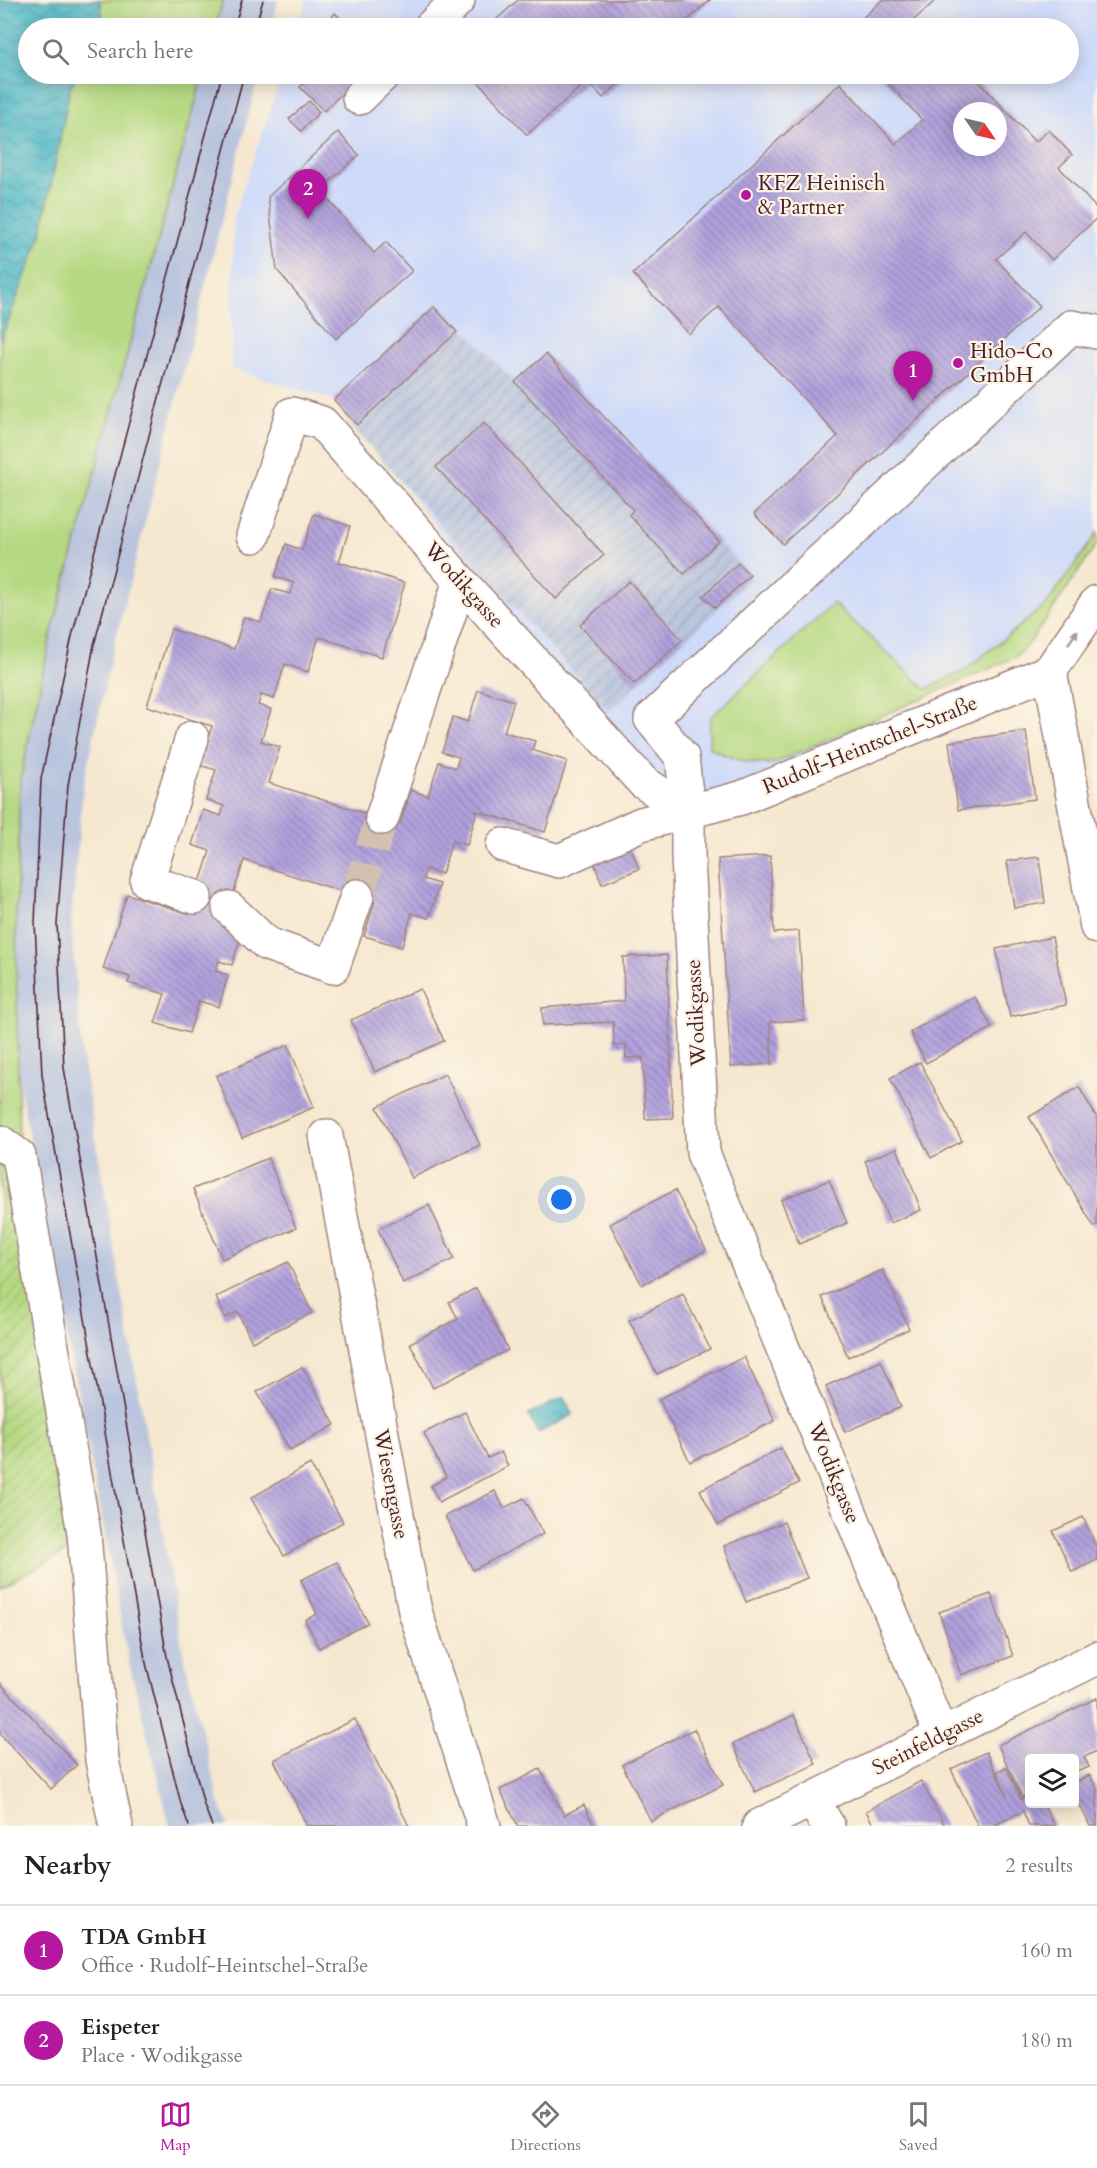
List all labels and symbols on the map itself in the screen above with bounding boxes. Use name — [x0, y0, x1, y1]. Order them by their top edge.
north arrow — [953, 102, 1007, 156]
place label: KFZ Heinisch & Partner — [758, 169, 886, 222]
pin: 2 — [288, 170, 328, 219]
marker: KFZ Heinisch & Partner — [739, 188, 753, 202]
place label: Hido-Co GmbH — [970, 337, 1053, 390]
pin: 1 — [894, 352, 932, 401]
marker: Hido-Co GmbH — [951, 356, 965, 370]
street label: Wodikgasse — [417, 535, 511, 635]
one-way arrow — [1067, 629, 1079, 645]
street label: Rudolf-Heintschel-Straße — [758, 689, 982, 801]
street label: Wodikgasse — [679, 959, 713, 1068]
your location — [547, 1185, 576, 1214]
street label: Wodikgasse — [800, 1417, 868, 1528]
street label: Wiesengasse — [366, 1425, 416, 1542]
street label: Steinfeldgasse — [867, 1702, 989, 1782]

